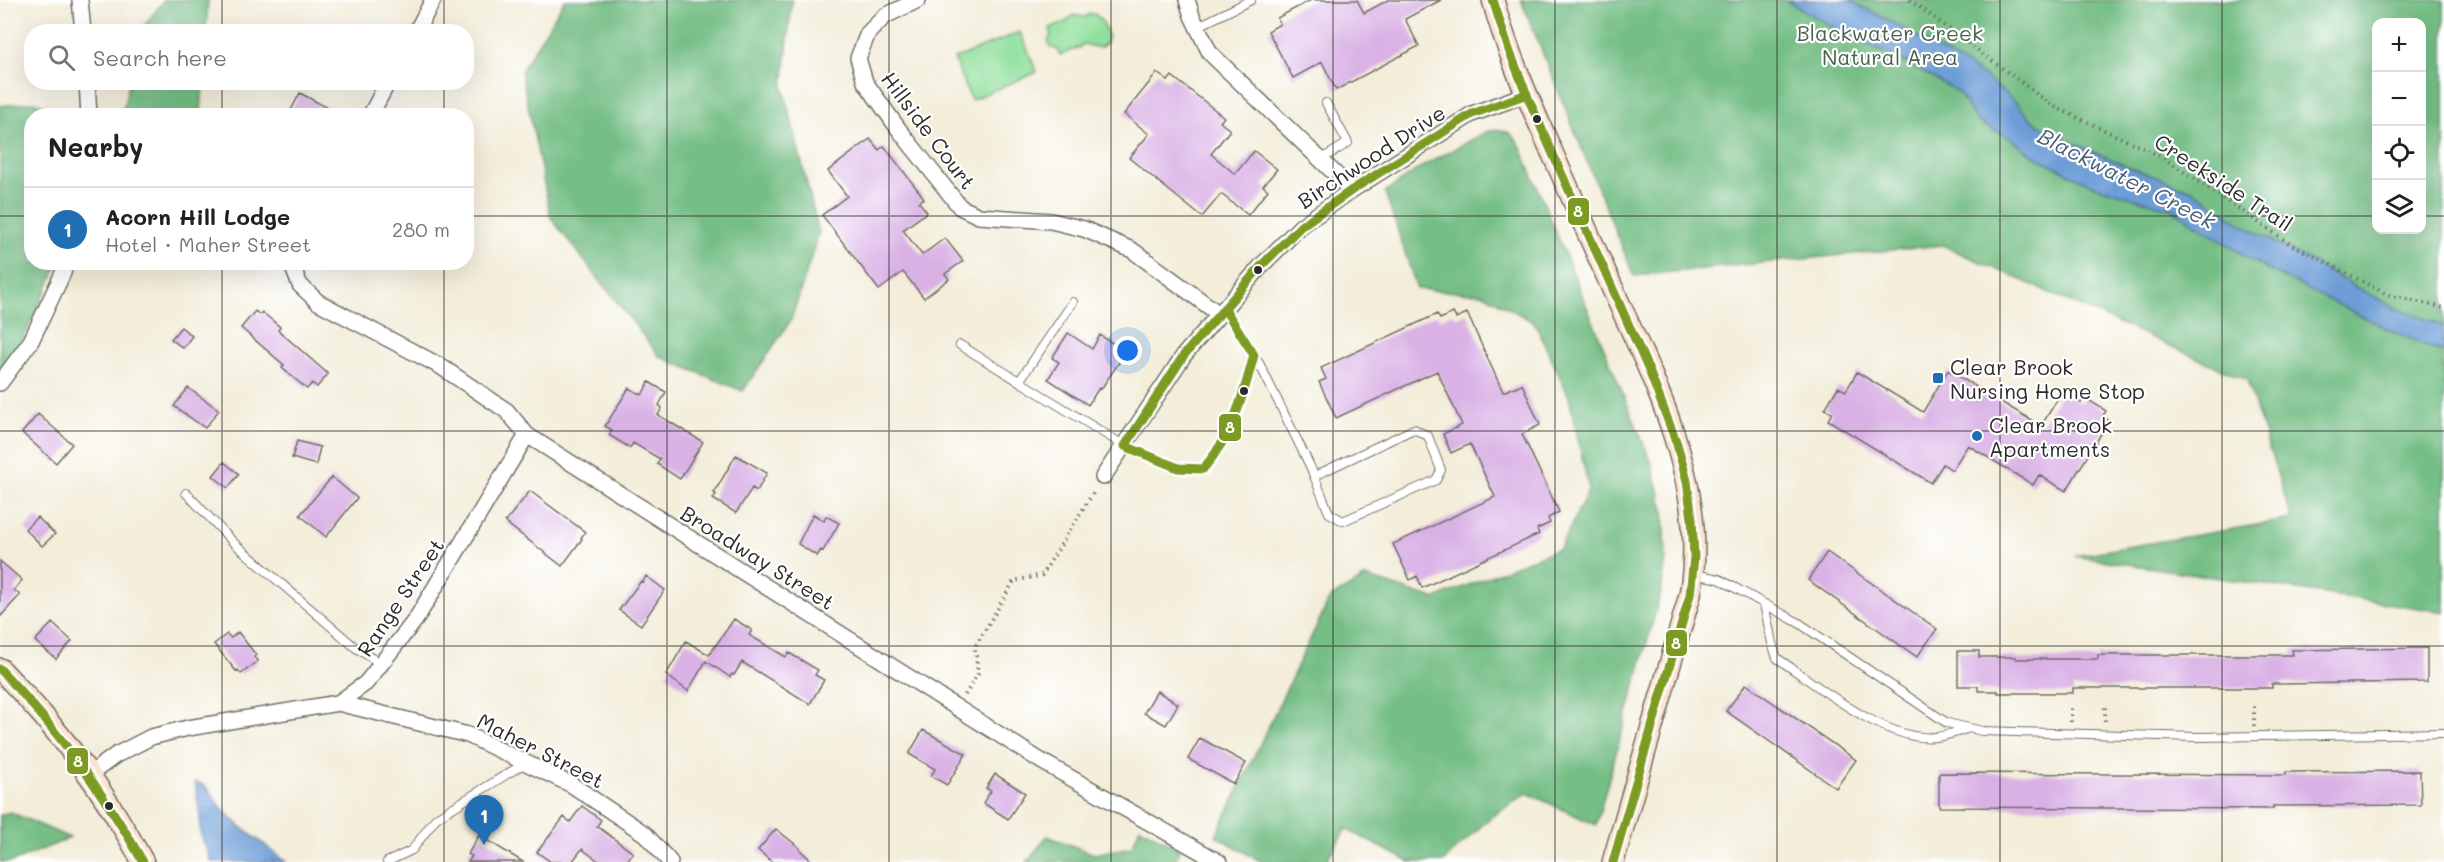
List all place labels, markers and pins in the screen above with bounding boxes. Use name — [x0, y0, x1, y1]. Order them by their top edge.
unlabelled marker — [1531, 113, 1543, 125]
unlabelled marker — [1252, 264, 1264, 276]
place label: Clear Brook Nursing Home Stop — [1950, 353, 2145, 404]
marker: Clear Brook Nursing Home Stop — [1931, 371, 1945, 385]
unlabelled marker — [1238, 385, 1250, 397]
place label: Clear Brook Apartments — [1989, 411, 2112, 462]
marker: Clear Brook Apartments — [1970, 429, 1984, 443]
pin: 1 — [464, 796, 504, 845]
unlabelled marker — [103, 800, 115, 812]

